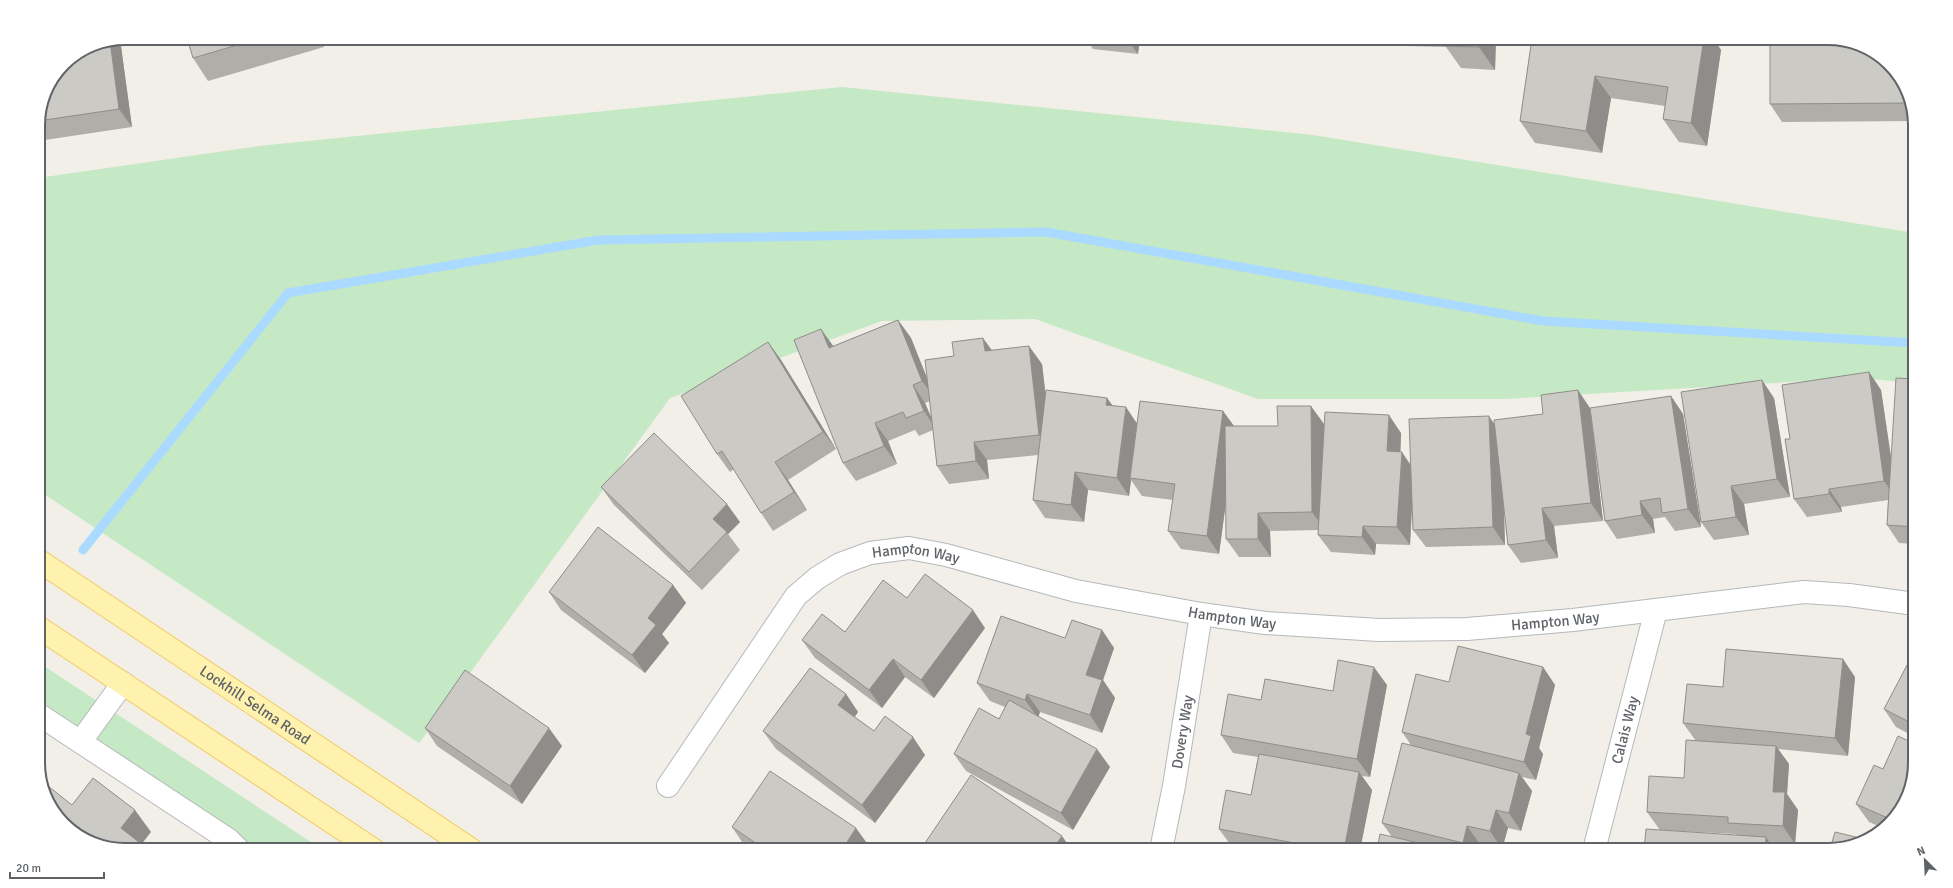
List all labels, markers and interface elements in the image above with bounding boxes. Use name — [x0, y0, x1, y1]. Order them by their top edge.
street label: Hampton Way — [871, 539, 962, 567]
street label: Hampton Way — [1187, 603, 1277, 633]
street label: Hampton Way — [1510, 608, 1600, 634]
street label: Lockhill Selma Road — [196, 662, 314, 748]
street label: Dovery Way — [1168, 694, 1197, 770]
street label: Calais Way — [1608, 694, 1642, 766]
north arrow — [1905, 840, 1945, 880]
text: N — [1915, 844, 1927, 859]
scale bar — [10, 854, 104, 880]
text: 20 m — [16, 861, 41, 876]

